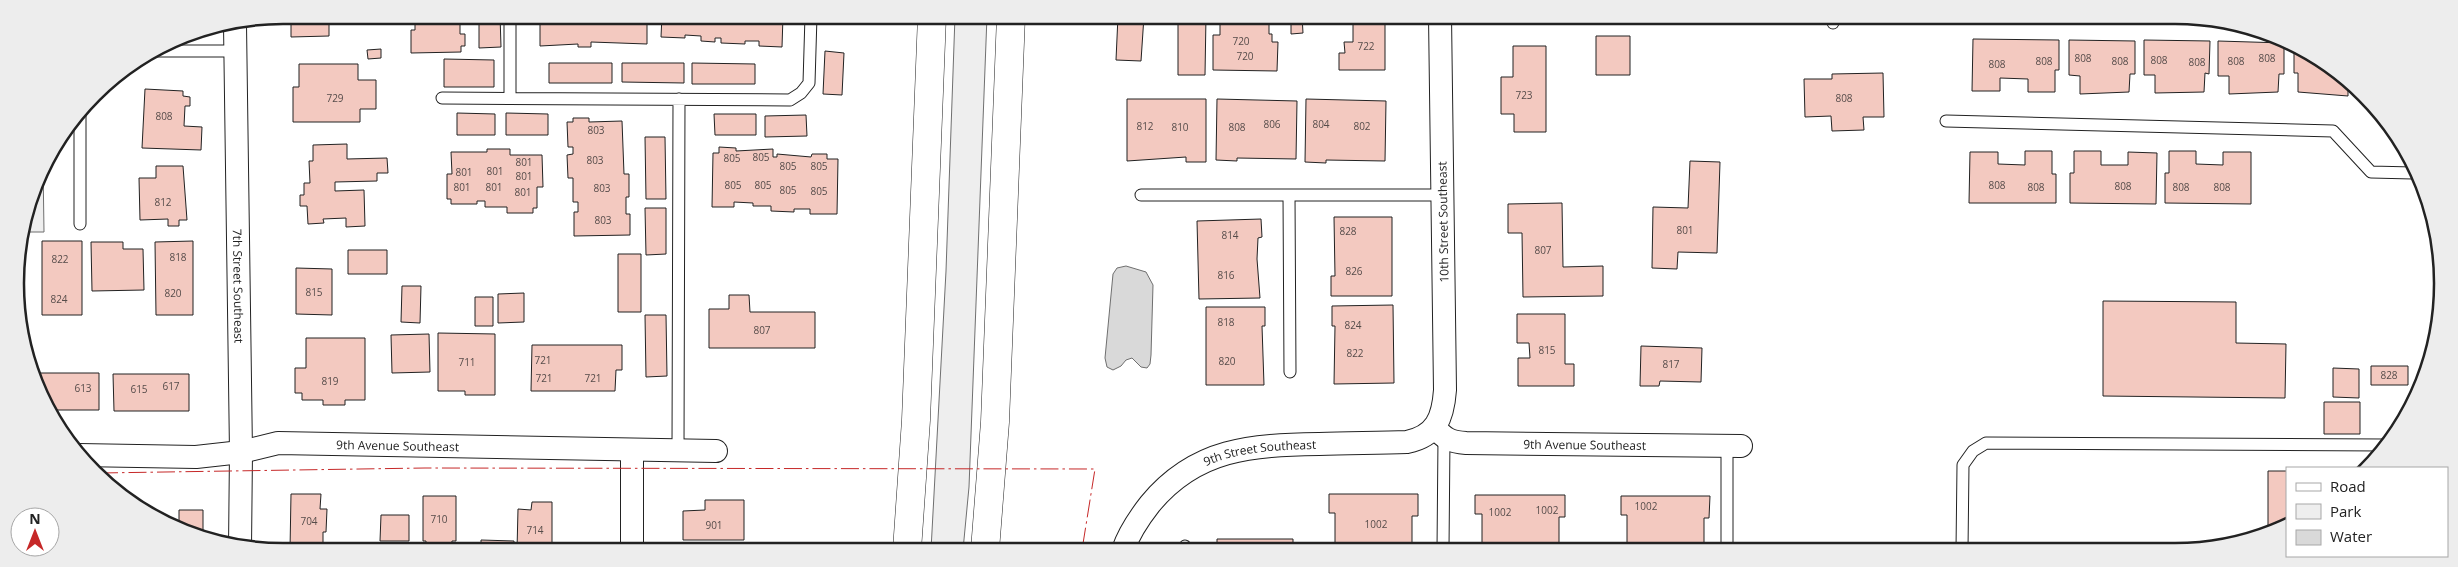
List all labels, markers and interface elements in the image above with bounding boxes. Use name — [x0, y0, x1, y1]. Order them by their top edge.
house number: 720 — [1232, 34, 1250, 48]
house number: 722 — [1357, 39, 1375, 53]
house number: 720 — [1236, 49, 1254, 63]
house number: 808 — [2074, 51, 2092, 65]
house number: 808 — [2258, 51, 2276, 65]
house number: 808 — [2150, 53, 2168, 67]
house number: 808 — [2035, 54, 2053, 68]
house number: 808 — [2111, 54, 2129, 68]
house number: 808 — [2227, 54, 2245, 68]
house number: 808 — [2188, 55, 2206, 69]
house number: 808 — [1988, 57, 2006, 71]
house number: 723 — [1515, 88, 1533, 102]
house number: 729 — [326, 91, 344, 105]
house number: 808 — [1835, 91, 1853, 105]
house number: 808 — [155, 109, 173, 123]
house number: 806 — [1263, 117, 1281, 131]
house number: 804 — [1312, 117, 1330, 131]
house number: 812 — [1136, 119, 1154, 133]
house number: 802 — [1353, 119, 1371, 133]
house number: 810 — [1171, 120, 1189, 134]
house number: 808 — [1228, 120, 1246, 134]
house number: 803 — [587, 123, 605, 137]
house number: 805 — [752, 150, 770, 164]
house number: 805 — [723, 151, 741, 165]
house number: 803 — [586, 153, 604, 167]
house number: 801 — [515, 155, 533, 169]
house number: 805 — [779, 159, 797, 173]
house number: 805 — [810, 159, 828, 173]
street label: 10th Street Southeast — [1433, 161, 1453, 283]
house number: 801 — [486, 164, 504, 178]
house number: 801 — [455, 165, 473, 179]
house number: 801 — [515, 169, 533, 183]
house number: 805 — [724, 178, 742, 192]
house number: 805 — [754, 178, 772, 192]
house number: 808 — [1988, 178, 2006, 192]
house number: 808 — [2114, 179, 2132, 193]
house number: 801 — [453, 180, 471, 194]
house number: 801 — [485, 180, 503, 194]
house number: 808 — [2027, 180, 2045, 194]
house number: 808 — [2172, 180, 2190, 194]
house number: 808 — [2213, 180, 2231, 194]
house number: 803 — [593, 181, 611, 195]
house number: 805 — [779, 183, 797, 197]
house number: 805 — [810, 184, 828, 198]
house number: 801 — [514, 185, 532, 199]
house number: 812 — [154, 195, 172, 209]
house number: 803 — [594, 213, 612, 227]
house number: 801 — [1676, 223, 1694, 237]
house number: 828 — [1339, 224, 1357, 238]
house number: 814 — [1221, 228, 1239, 242]
street label: 7th Street Southeast — [229, 229, 248, 343]
house number: 807 — [1534, 243, 1552, 257]
house number: 818 — [169, 250, 187, 264]
house number: 822 — [51, 252, 69, 266]
house number: 826 — [1345, 264, 1363, 278]
house number: 816 — [1217, 268, 1235, 282]
house number: 815 — [305, 285, 323, 299]
house number: 820 — [164, 286, 182, 300]
house number: 824 — [50, 292, 68, 306]
house number: 818 — [1217, 315, 1235, 329]
house number: 824 — [1344, 318, 1362, 332]
house number: 807 — [753, 323, 771, 337]
house number: 815 — [1538, 343, 1556, 357]
house number: 822 — [1346, 346, 1364, 360]
house number: 721 — [534, 353, 552, 367]
house number: 820 — [1218, 354, 1236, 368]
house number: 711 — [458, 355, 476, 369]
house number: 817 — [1662, 357, 1680, 371]
house number: 828 — [2380, 368, 2398, 382]
house number: 721 — [535, 371, 553, 385]
house number: 721 — [584, 371, 602, 385]
house number: 819 — [321, 374, 339, 388]
house number: 617 — [162, 379, 180, 393]
house number: 613 — [74, 381, 92, 395]
house number: 615 — [130, 382, 148, 396]
street label: 9th Avenue Southeast — [1523, 435, 1646, 453]
street label: 9th Avenue Southeast — [336, 436, 459, 455]
street label: 9th Street Southeast — [1201, 436, 1316, 469]
legend — [2286, 467, 2448, 557]
text: Road — [2330, 476, 2366, 496]
house number: 1002 — [1635, 499, 1658, 513]
text: Park — [2330, 501, 2361, 521]
house number: 1002 — [1536, 503, 1559, 517]
house number: 1002 — [1489, 505, 1512, 519]
north arrow — [10, 507, 60, 557]
text: N — [29, 509, 41, 528]
house number: 710 — [430, 512, 448, 526]
house number: 704 — [300, 514, 318, 528]
house number: 1002 — [1365, 517, 1388, 531]
house number: 901 — [705, 518, 723, 532]
house number: 714 — [526, 523, 544, 537]
text: Water — [2330, 526, 2372, 546]

